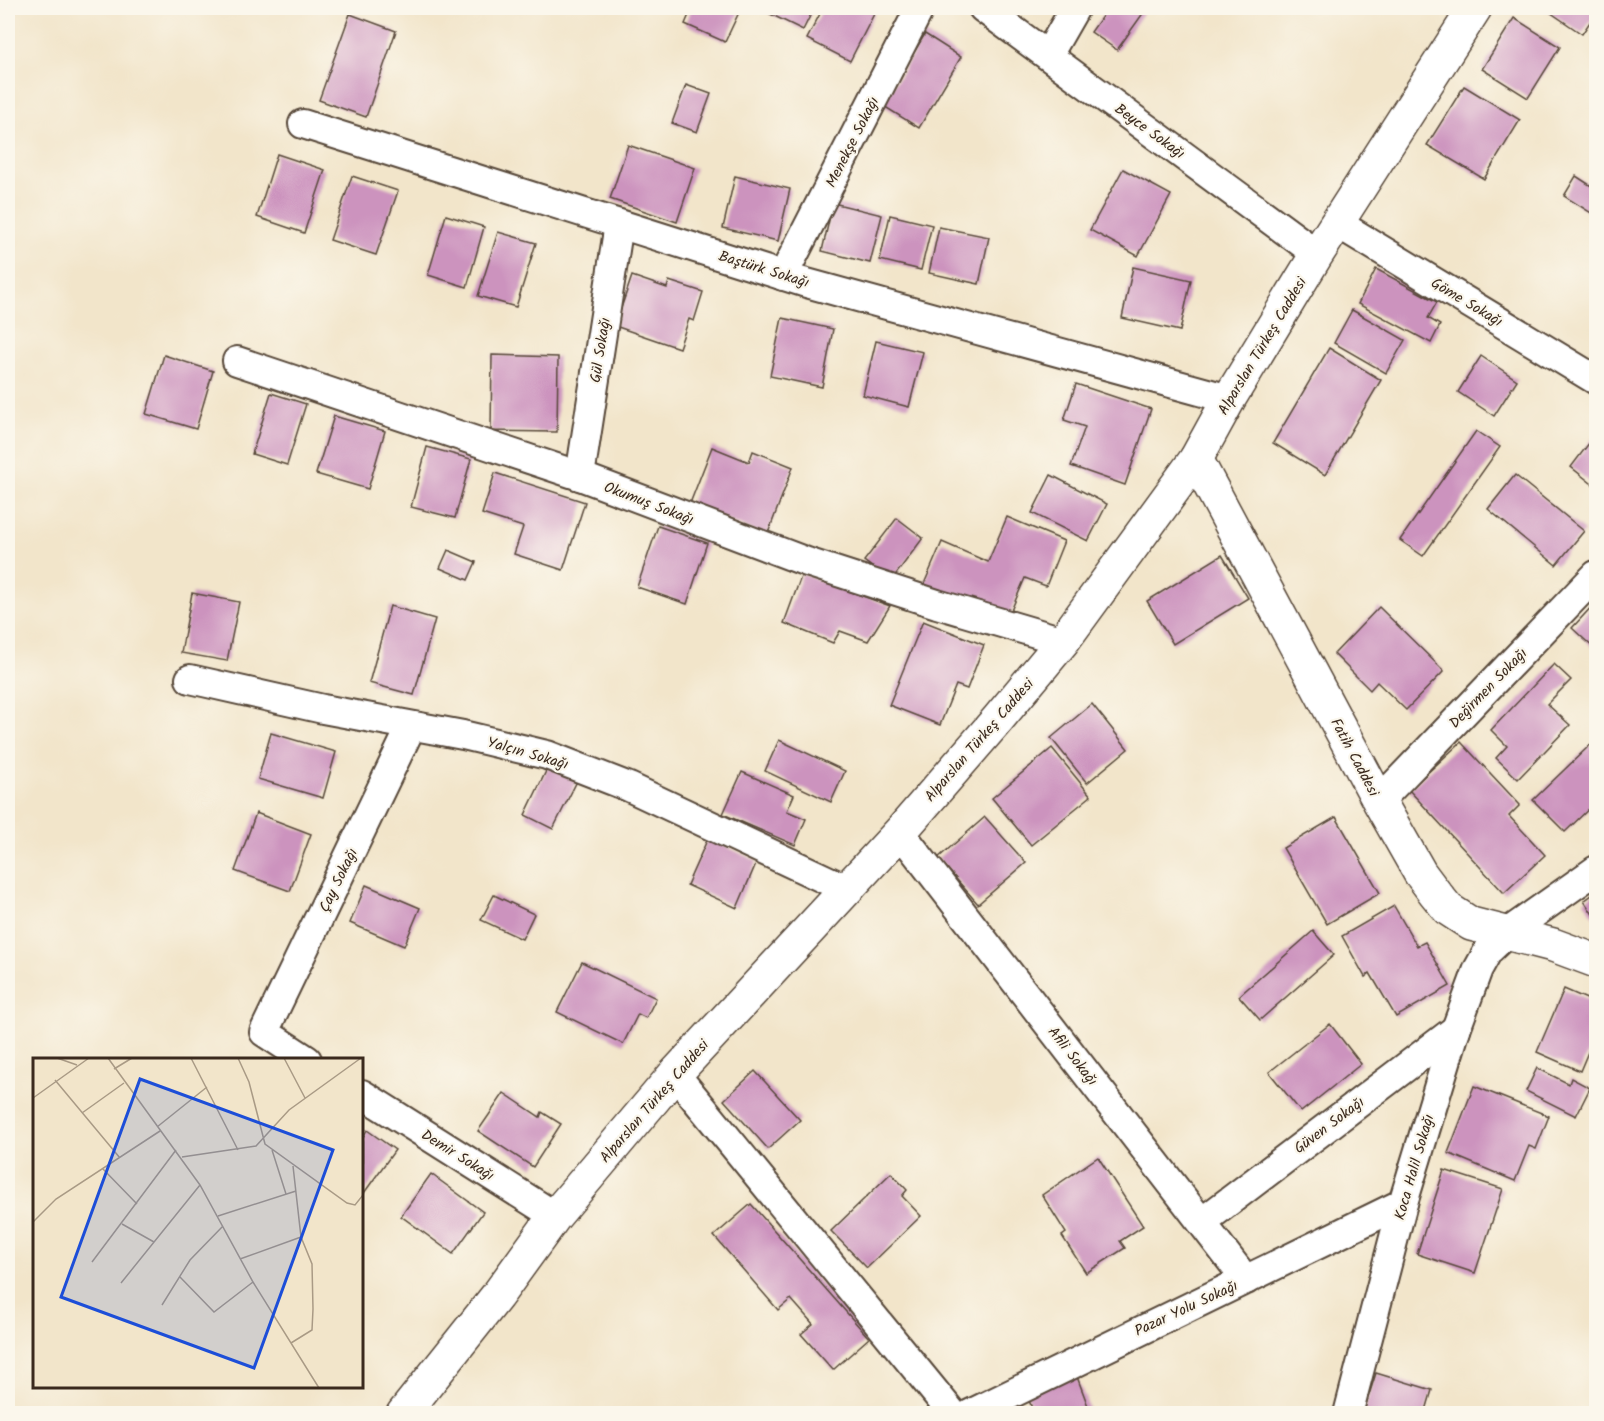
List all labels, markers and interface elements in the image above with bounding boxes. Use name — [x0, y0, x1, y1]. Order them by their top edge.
street label: Menekşe Sokağı — [820, 93, 886, 192]
street label: Beyce Sokağı — [1109, 98, 1190, 166]
street label: Baştürk Sokağı — [715, 245, 812, 295]
street label: Alparslan Türkeş Caddesi — [1212, 272, 1314, 420]
street label: Göme Sokağı — [1426, 272, 1507, 334]
street label: Gül Sokağı — [584, 316, 618, 385]
street label: Okumuş Sokağı — [600, 476, 697, 532]
street label: Değirmen Sokağı — [1444, 643, 1534, 735]
street label: Alparslan Türkeş Caddesi — [919, 672, 1041, 808]
street label: Fatih Caddesi — [1323, 714, 1386, 802]
street label: Yalçın Sokağı — [484, 731, 571, 777]
street label: Çay Sokağı — [313, 844, 365, 917]
street label: Afili Sokağı — [1041, 1022, 1103, 1092]
street label: Alparslan Türkeş Caddesi — [594, 1033, 716, 1169]
inset map — [33, 1058, 363, 1388]
street label: Güven Sokağı — [1289, 1091, 1370, 1160]
street label: Koca Halil Sokağı — [1388, 1111, 1442, 1223]
street label: Demir Sokağı — [416, 1124, 499, 1188]
street label: Pazar Yolu Sokağı — [1131, 1274, 1242, 1343]

